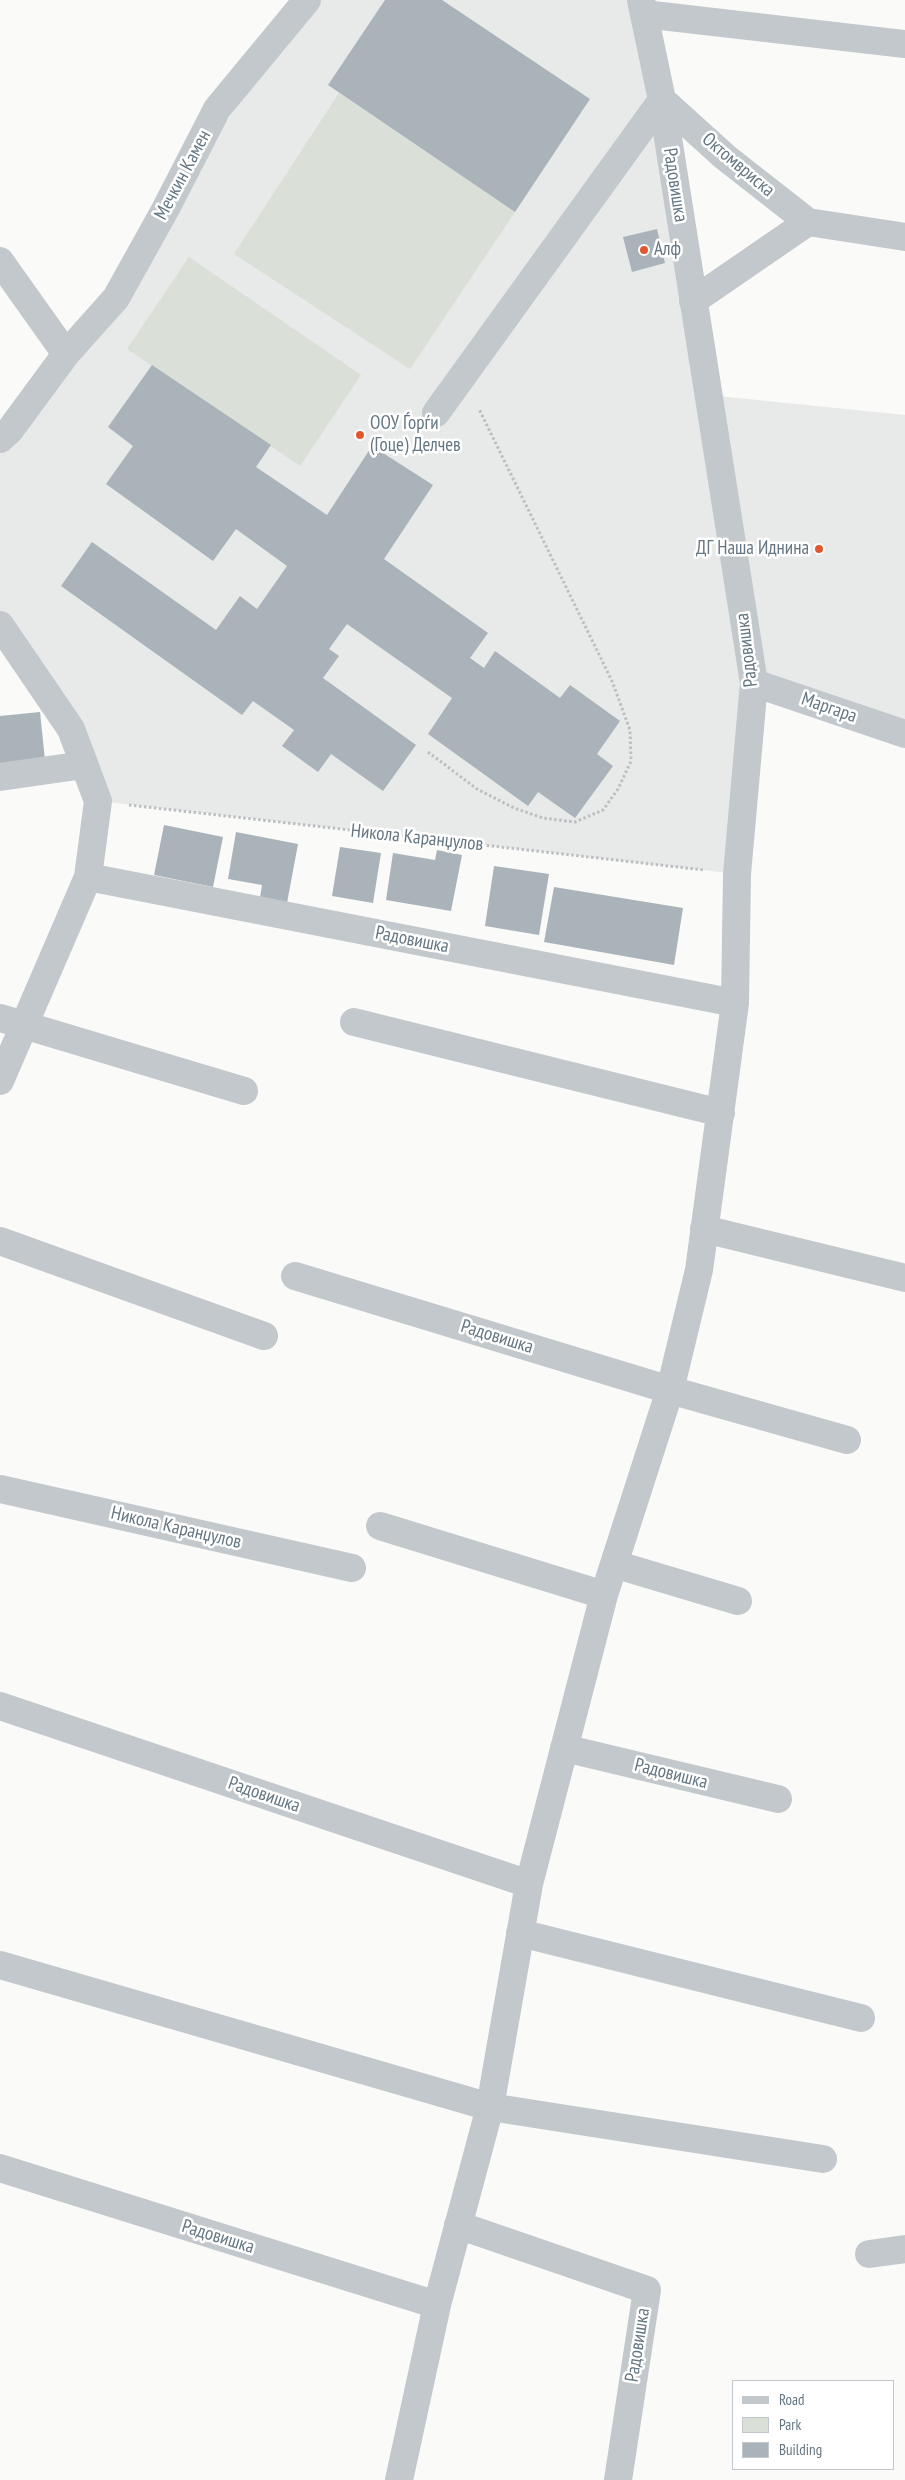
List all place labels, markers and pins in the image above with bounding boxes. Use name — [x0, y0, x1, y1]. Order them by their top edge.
place label: Алф — [654, 239, 681, 261]
marker: Алф — [638, 244, 650, 256]
place label: ООУ Ѓорѓи (Гоце) Делчев — [370, 413, 461, 457]
marker: ООУ Ѓорѓи (Гоце) Делчев — [354, 429, 366, 441]
place label: ДГ Наша Иднина — [696, 538, 809, 560]
marker: ДГ Наша Иднина — [813, 543, 825, 555]

